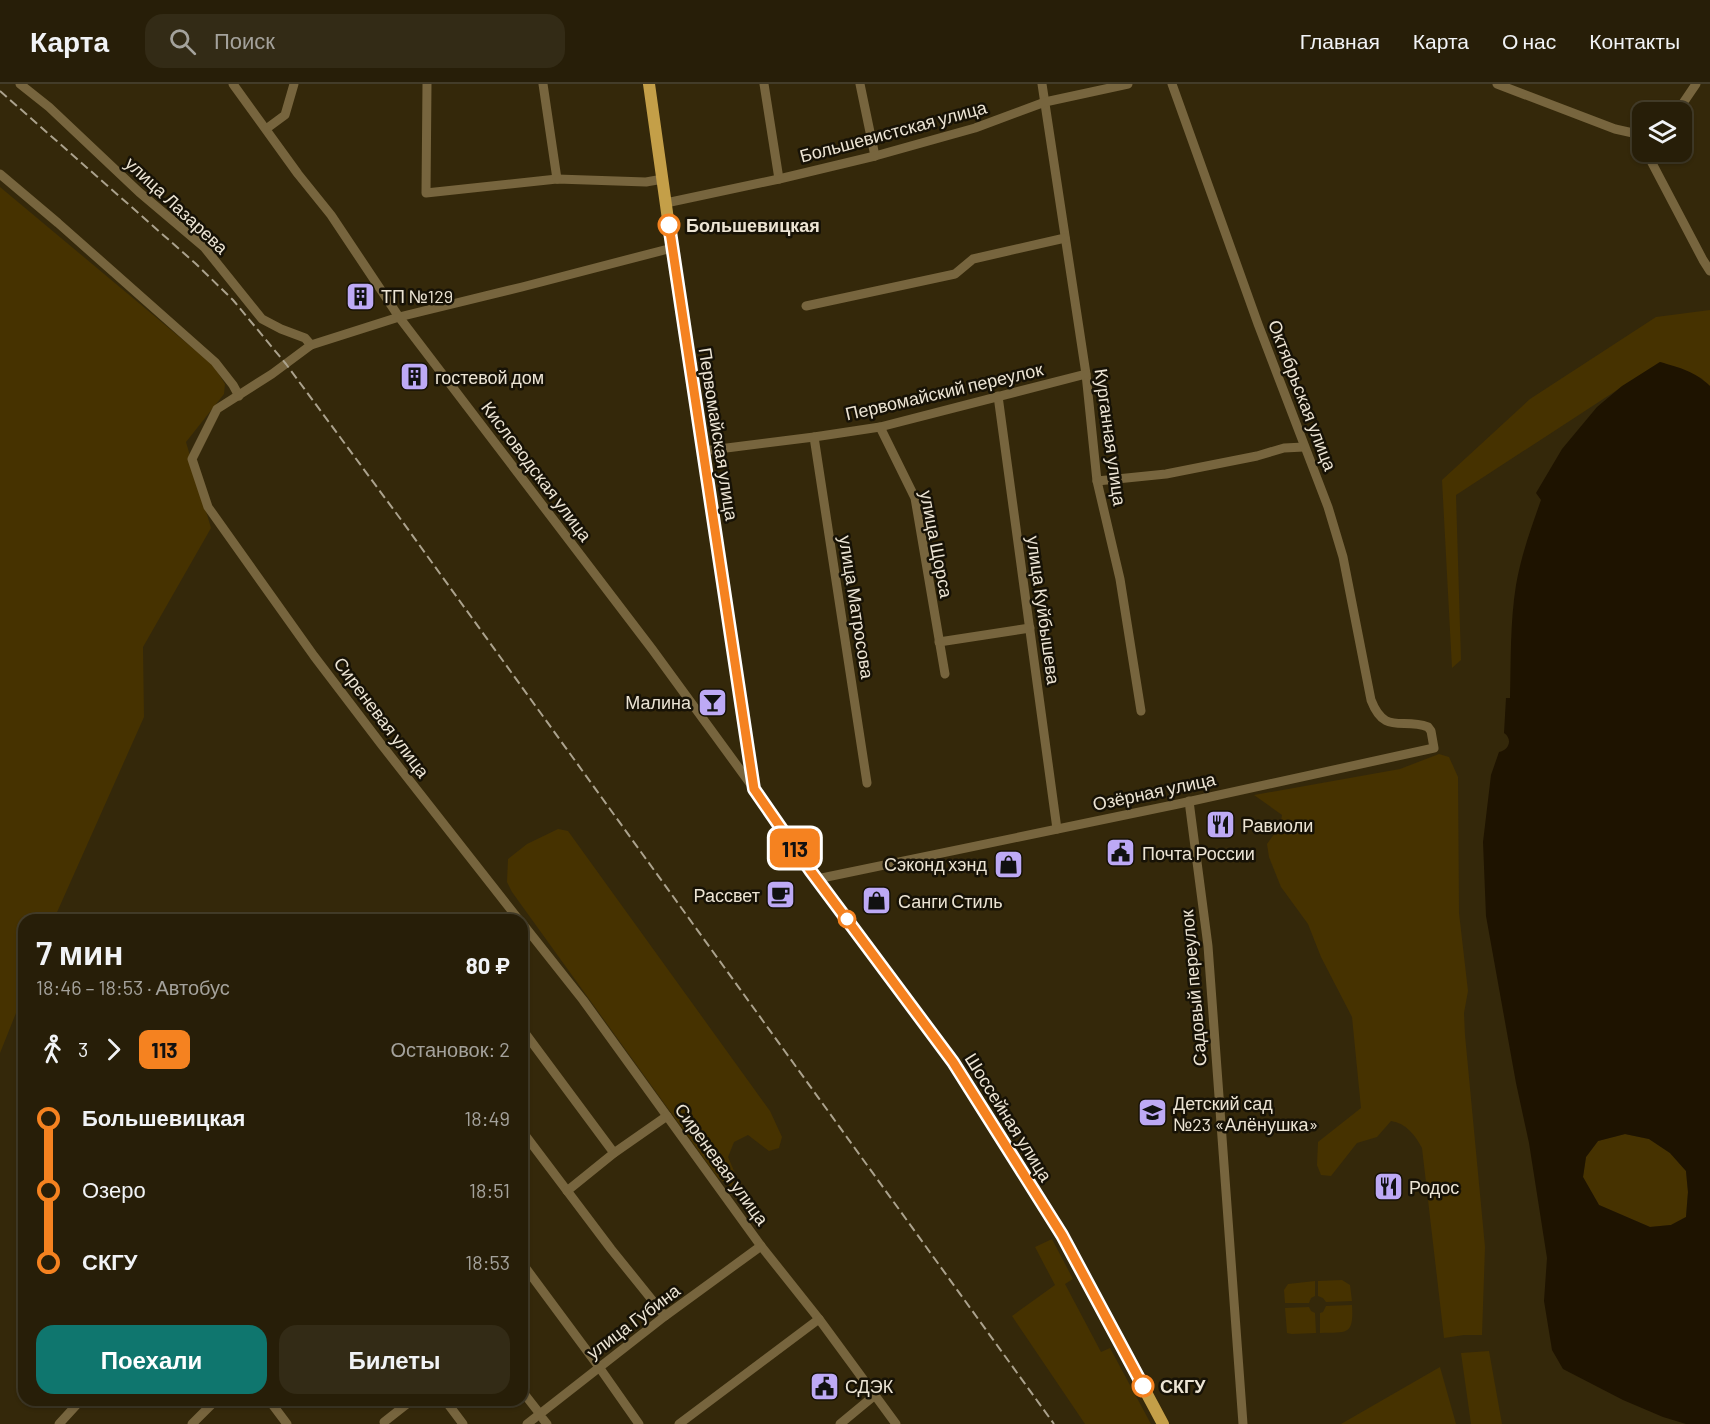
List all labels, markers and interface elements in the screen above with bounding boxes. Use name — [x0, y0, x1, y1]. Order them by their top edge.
search box — [145, 14, 565, 68]
text: Карта — [30, 24, 109, 58]
icon: search — [166, 25, 199, 58]
text: Поиск — [214, 27, 275, 53]
text: Главная — [1300, 28, 1380, 53]
text: Карта — [1413, 28, 1469, 53]
text: О нас — [1502, 28, 1556, 53]
text: Контакты — [1589, 28, 1680, 53]
street label: Большевистская улица — [797, 95, 990, 167]
map controls — [1632, 102, 1692, 162]
button: layers — [1632, 102, 1692, 162]
street label: улица Лазарева — [121, 152, 234, 259]
marker: Большевицкая — [658, 214, 680, 236]
place label: Большевицкая — [686, 214, 820, 236]
building icon: ТП №129 — [344, 280, 376, 312]
place label: ТП №129 — [381, 285, 453, 307]
street label: Октябрьская улица — [1264, 316, 1342, 474]
street label: Первомайская улица — [694, 346, 744, 523]
street label: Первомайский переулок — [843, 358, 1045, 424]
building icon: гостевой дом — [398, 361, 430, 393]
place label: гостевой дом — [435, 366, 544, 388]
street label: Курганная улица — [1090, 367, 1132, 508]
street label: Кисловодская улица — [477, 397, 597, 546]
street label: улица Щорса — [916, 488, 958, 601]
street label: улица Матросова — [835, 534, 879, 681]
street label: улица Куйбышева — [1023, 534, 1065, 687]
street label: Сиреневая улица — [330, 652, 435, 782]
bar icon: Малина — [696, 686, 728, 718]
place label: Малина — [625, 691, 692, 713]
street label: Озёрная улица — [1091, 767, 1218, 815]
restaurant icon: Равиоли — [1205, 809, 1237, 841]
place label: Равиоли — [1242, 814, 1313, 836]
line badge: 113 — [760, 828, 830, 867]
text: 113 — [782, 836, 808, 861]
public building icon: Почта России — [1105, 837, 1137, 869]
place label: Почта России — [1142, 842, 1255, 864]
shop icon: Сэконд хэнд — [992, 848, 1024, 880]
place label: Сэконд хэнд — [884, 853, 987, 875]
cafe icon: Рассвет — [765, 879, 797, 911]
place label: Рассвет — [694, 884, 760, 906]
shop icon: Санги Стиль — [861, 885, 893, 917]
place label: Санги Стиль — [898, 890, 1003, 912]
street label: Садовый переулок — [1175, 909, 1211, 1067]
unlabelled marker — [838, 910, 856, 928]
text: 7 мин — [36, 932, 123, 972]
text: 80 ₽ — [466, 952, 510, 978]
text: 18:46 – 18:53 · Автобус — [36, 975, 230, 999]
icon: walk — [36, 1033, 69, 1066]
icon: forward — [97, 1033, 130, 1066]
text: 3 — [78, 1037, 88, 1061]
text: 113 — [151, 1037, 178, 1062]
text: Остановок: 2 — [390, 1037, 510, 1061]
street label: Шоссейная улица — [961, 1049, 1058, 1186]
place label: Детский сад №23 «Алёнушка» — [1173, 1092, 1318, 1135]
school or university icon: Детский сад №23 «Алёнушка» — [1136, 1097, 1168, 1129]
street label: Сиреневая улица — [670, 1099, 774, 1230]
text: Большевицкая — [82, 1104, 245, 1130]
text: 18:49 — [464, 1106, 510, 1130]
restaurant icon: Родос — [1372, 1171, 1404, 1203]
text: Озеро — [82, 1176, 146, 1202]
place label: Родос — [1409, 1176, 1459, 1198]
text: 18:51 — [469, 1178, 510, 1202]
text: СКГУ — [82, 1248, 137, 1274]
text: 18:53 — [465, 1250, 510, 1274]
street label: улица Губина — [582, 1278, 685, 1363]
button: Поехали — [36, 1325, 267, 1394]
button: Билеты — [279, 1325, 510, 1394]
public building icon: СДЭК — [808, 1370, 840, 1402]
place label: СДЭК — [845, 1375, 894, 1397]
marker: СКГУ — [1132, 1375, 1154, 1397]
place label: СКГУ — [1160, 1375, 1206, 1397]

